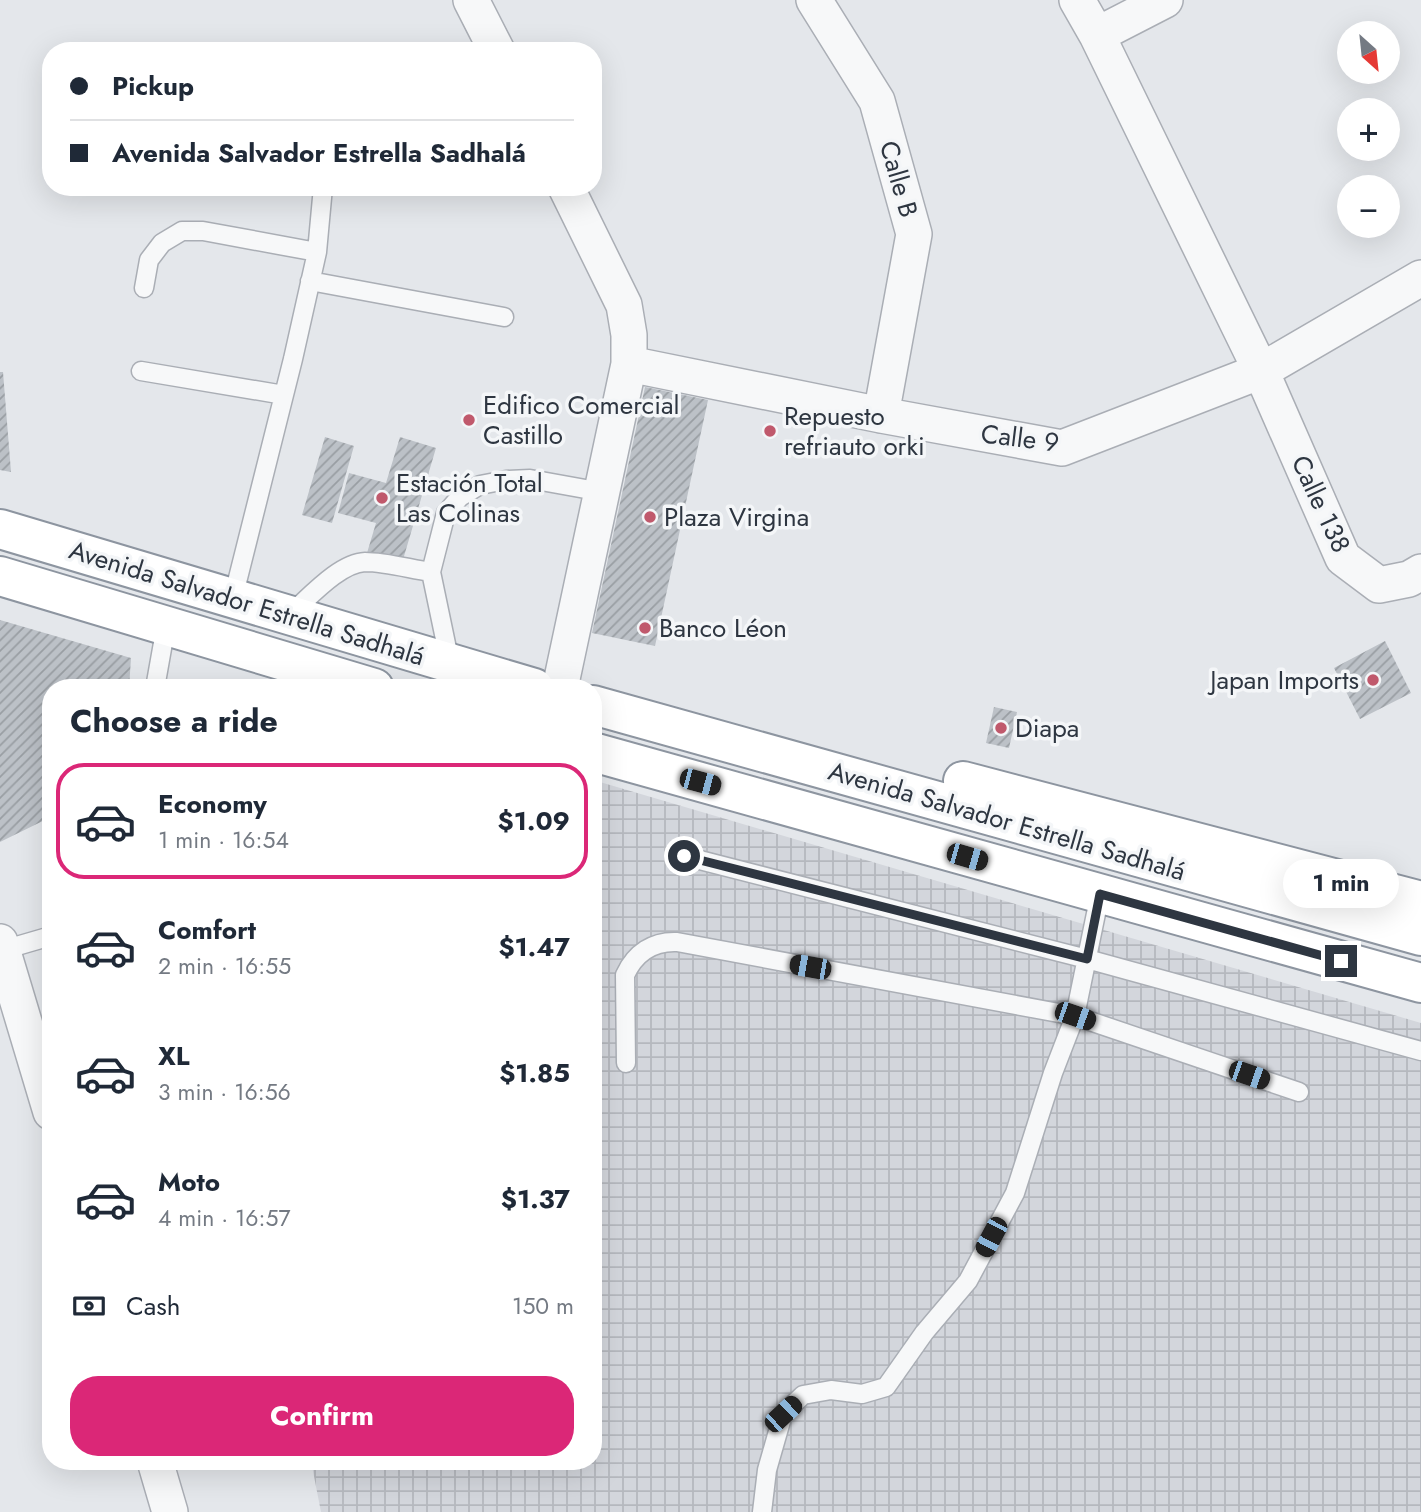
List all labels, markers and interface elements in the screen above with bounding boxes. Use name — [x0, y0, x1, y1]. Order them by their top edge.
north arrow — [1337, 21, 1400, 84]
map controls — [1337, 21, 1400, 238]
text: Pickup — [112, 67, 194, 105]
button: + — [1337, 98, 1400, 161]
text: Avenida Salvador Estrella Sadhalá — [112, 134, 526, 172]
street label: Calle B — [870, 136, 928, 222]
button: − — [1337, 175, 1400, 238]
place label: Edifico Comercial Castillo — [483, 386, 679, 454]
place label: Repuesto refriauto orki — [784, 397, 925, 465]
marker: Edifico Comercial Castillo — [461, 412, 477, 428]
street label: Calle 9 — [979, 414, 1061, 462]
marker: Repuesto refriauto orki — [762, 423, 778, 439]
street label: Calle 138 — [1282, 449, 1360, 559]
place label: Estación Total Las Colinas — [396, 464, 543, 532]
marker: Estación Total Las Colinas — [374, 490, 390, 506]
place label: Plaza Virgina — [664, 498, 809, 536]
marker: Plaza Virgina — [642, 509, 658, 525]
street label: Avenida Salvador Estrella Sadhalá — [65, 531, 429, 675]
place label: Banco Léon — [659, 609, 787, 647]
marker: Banco Léon — [637, 620, 653, 636]
place label: Japan Imports — [1207, 661, 1359, 699]
marker: Japan Imports — [1365, 672, 1381, 688]
text: Choose a ride — [70, 698, 278, 744]
place label: Diapa — [1015, 709, 1079, 747]
marker: Diapa — [993, 720, 1009, 736]
street label: Avenida Salvador Estrella Sadhalá — [824, 752, 1190, 890]
car — [677, 766, 724, 798]
text: Economy — [158, 785, 267, 823]
icon: car — [74, 790, 137, 853]
text: $1.09 — [498, 802, 570, 840]
text: 1 min · 16:54 — [158, 823, 289, 857]
route start — [668, 840, 700, 872]
car — [944, 841, 991, 873]
callout: 1 min — [1283, 860, 1399, 908]
text: 1 min — [1312, 866, 1370, 900]
text: Comfort — [158, 911, 256, 949]
icon: car — [74, 916, 137, 979]
text: $1.47 — [498, 928, 570, 966]
route end — [1325, 945, 1357, 977]
text: 2 min · 16:55 — [158, 949, 291, 983]
car — [788, 953, 833, 981]
car — [1052, 999, 1099, 1033]
text: XL — [158, 1037, 190, 1075]
icon: car — [74, 1042, 137, 1105]
text: $1.85 — [499, 1054, 570, 1092]
car — [1226, 1058, 1273, 1092]
text: 3 min · 16:56 — [158, 1075, 291, 1109]
text: Moto — [158, 1163, 220, 1201]
icon: car — [74, 1168, 137, 1231]
text: $1.37 — [501, 1180, 570, 1218]
text: 4 min · 16:57 — [158, 1201, 291, 1235]
car — [972, 1214, 1011, 1260]
icon: cash — [70, 1287, 108, 1325]
text: Cash — [126, 1287, 180, 1325]
text: 150 m — [512, 1289, 574, 1323]
button: Confirm — [70, 1376, 574, 1456]
car — [761, 1392, 806, 1436]

